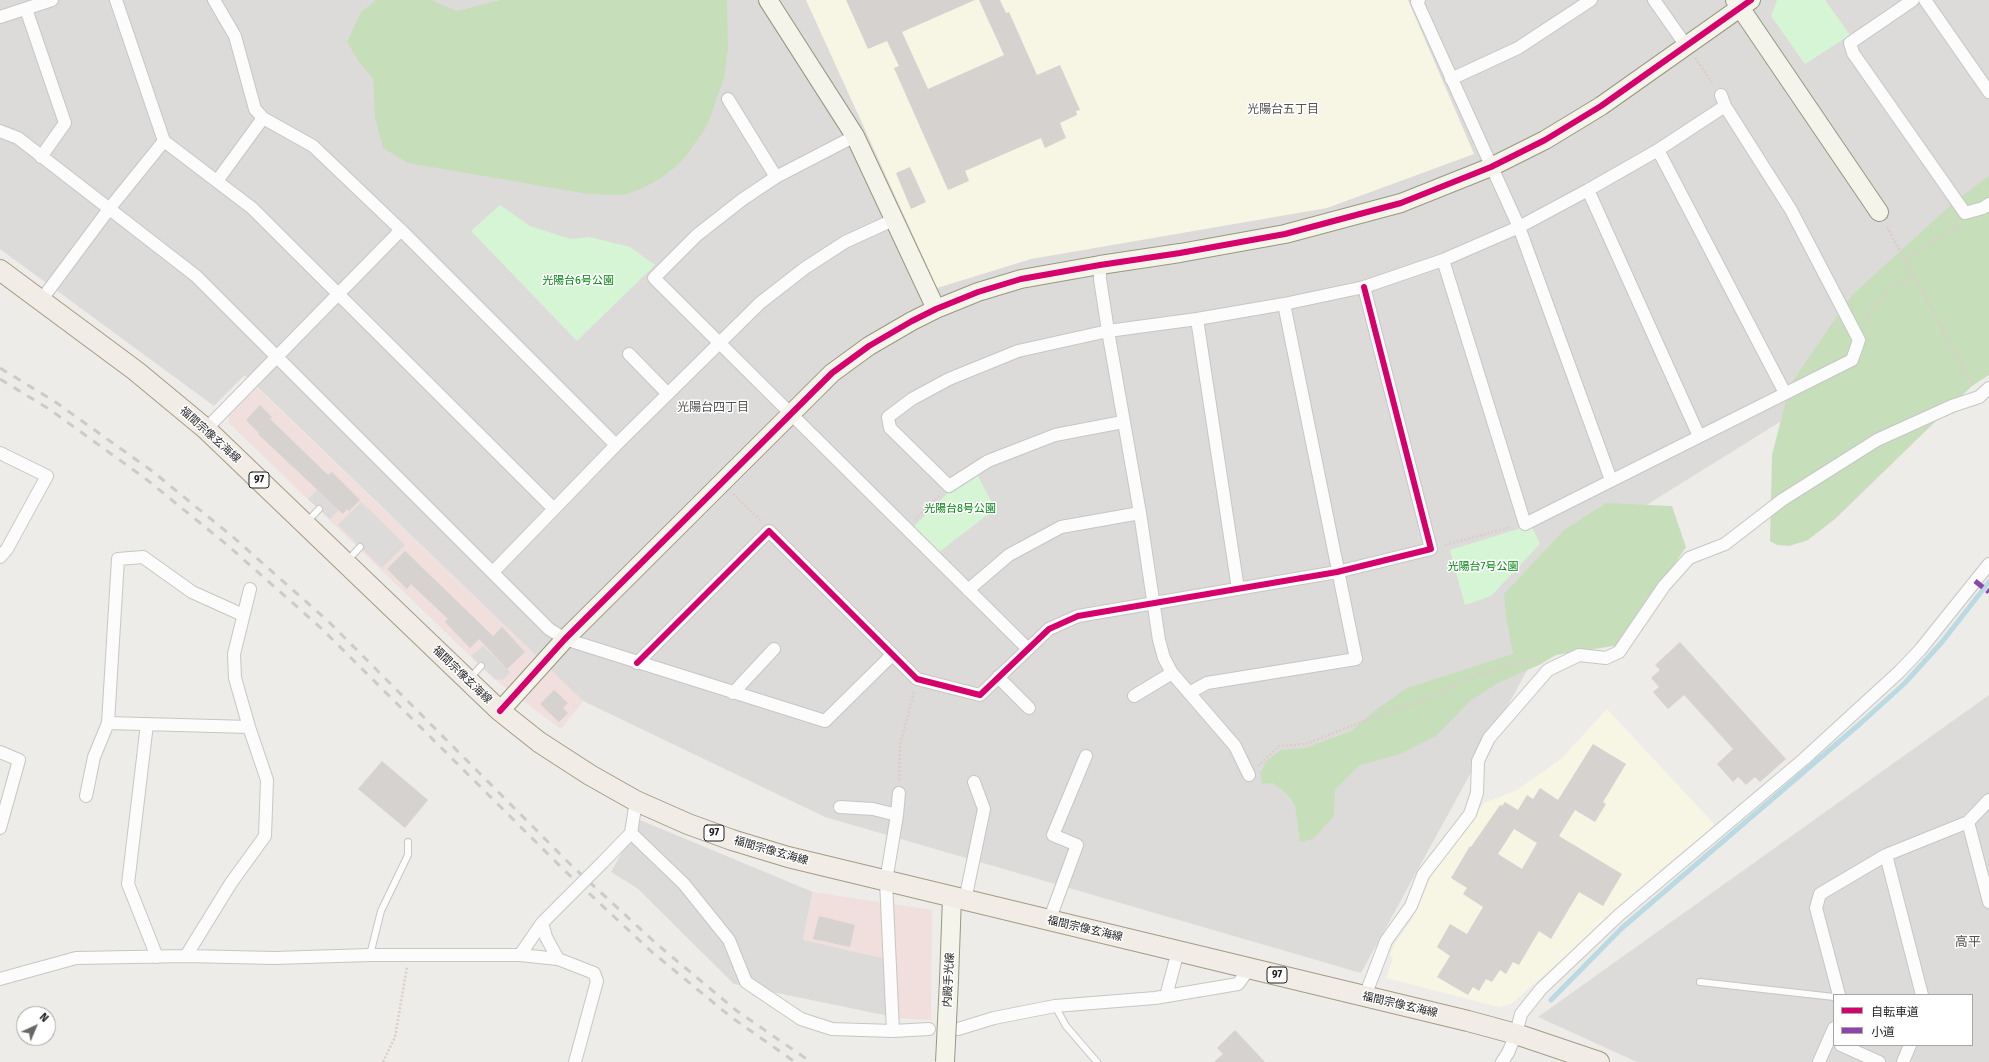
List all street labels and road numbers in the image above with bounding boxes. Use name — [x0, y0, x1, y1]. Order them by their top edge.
street label: 福間宗像玄海線 — [177, 404, 243, 466]
road number: 97 — [249, 472, 269, 488]
street label: 福間宗像玄海線 — [430, 644, 494, 706]
road number: 97 — [704, 825, 724, 841]
street label: 福間宗像玄海線 — [732, 834, 810, 868]
street label: 福間宗像玄海線 — [1046, 914, 1124, 944]
street label: 内殿手光線 — [941, 952, 957, 1008]
road number: 97 — [1267, 967, 1287, 983]
street label: 福間宗像玄海線 — [1361, 990, 1439, 1020]

